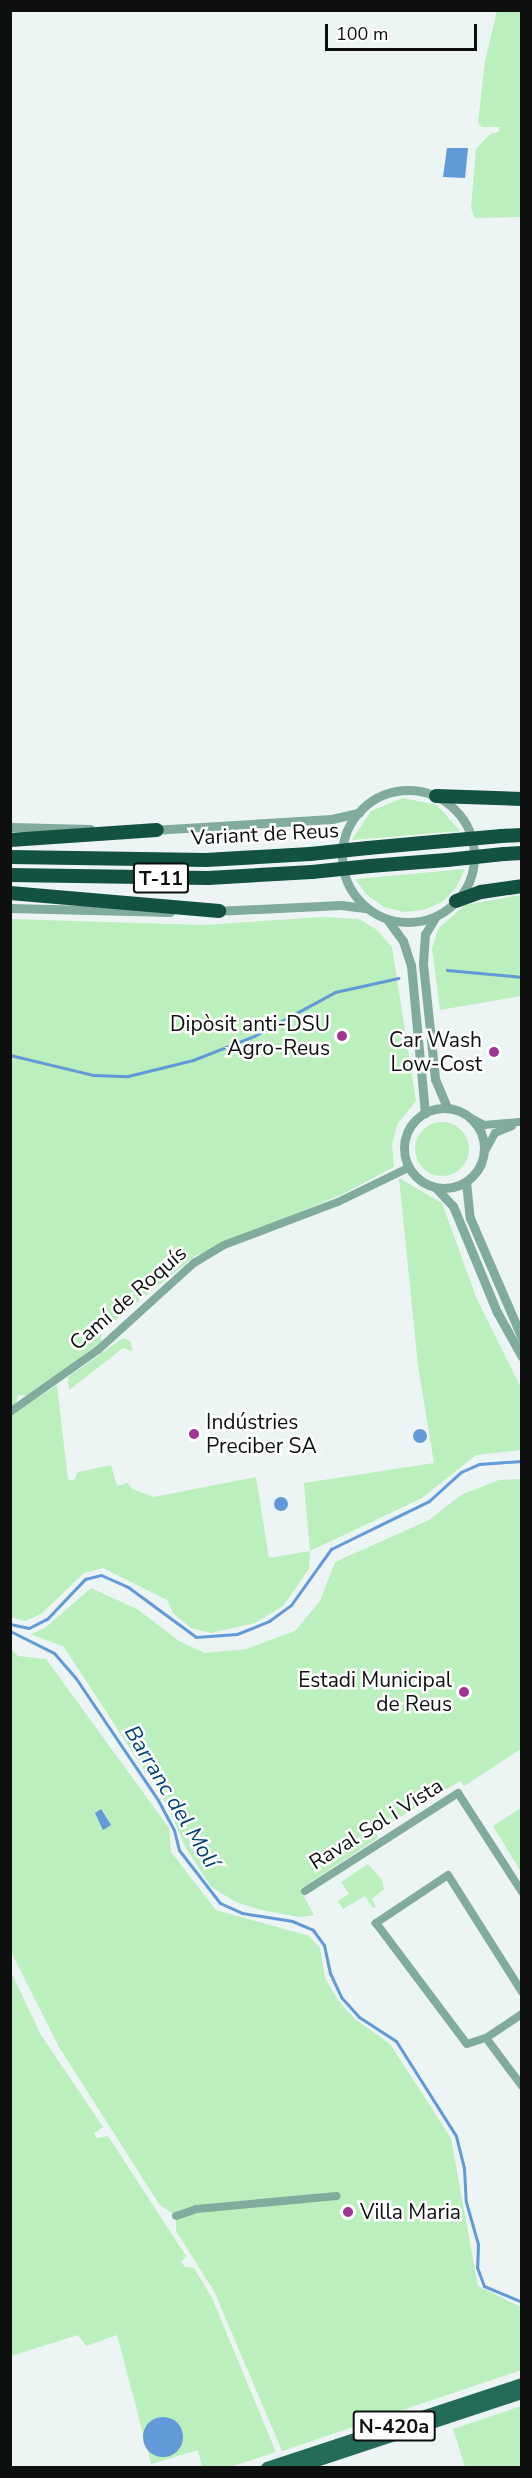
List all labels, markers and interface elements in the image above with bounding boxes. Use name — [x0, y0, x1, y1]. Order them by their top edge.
scale bar — [328, 12, 480, 50]
text: 100 m — [336, 22, 388, 46]
street label: Variant de Reus — [190, 818, 340, 850]
road number: T-11 — [132, 861, 190, 895]
place label: Dipòsit anti-DSU Agro-Reus — [170, 1011, 330, 1061]
place label: Car Wash Low-Cost — [389, 1027, 482, 1077]
marker: Dipòsit anti-DSU Agro-Reus — [335, 1029, 349, 1043]
marker: Car Wash Low-Cost — [487, 1045, 501, 1059]
street label: Camí de Roquís — [64, 1240, 192, 1356]
place label: Indústries Preciber SA — [206, 1409, 317, 1459]
marker: Indústries Preciber SA — [187, 1427, 201, 1441]
place label: Estadi Municipal de Reus — [298, 1667, 452, 1717]
marker: Estadi Municipal de Reus — [457, 1685, 471, 1699]
water label: Barranc del Molí — [118, 1721, 224, 1873]
street label: Raval Sol i Vista — [305, 1773, 447, 1875]
place label: Villa Maria — [360, 2199, 461, 2225]
marker: Villa Maria — [341, 2205, 355, 2219]
road number: N-420a — [352, 2409, 436, 2443]

